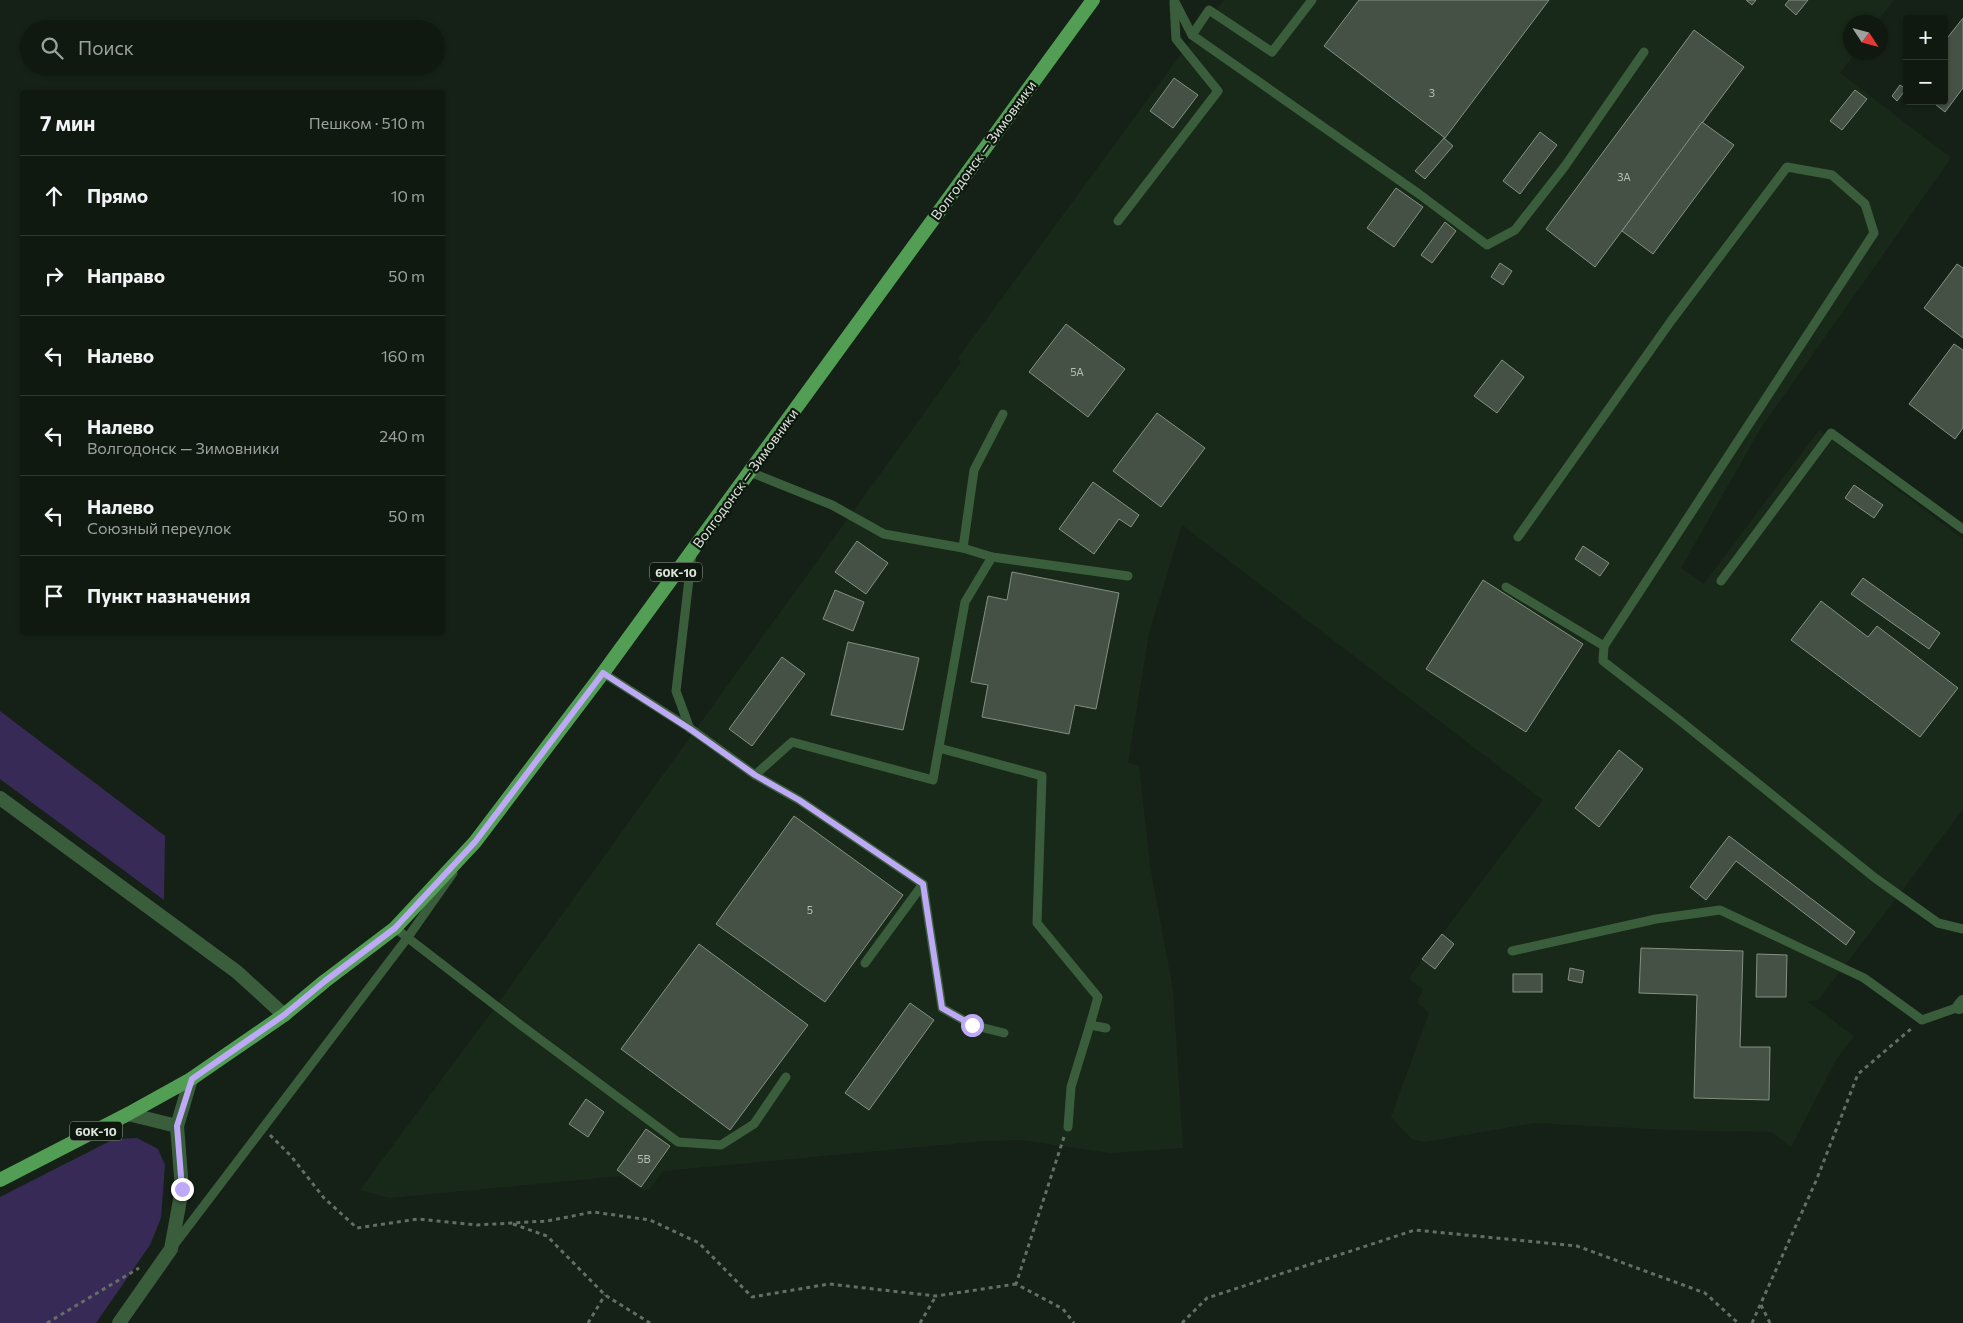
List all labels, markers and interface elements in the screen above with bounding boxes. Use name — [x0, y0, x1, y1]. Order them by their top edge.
north arrow — [1843, 15, 1888, 60]
map controls — [1903, 15, 1948, 105]
button: + — [1903, 15, 1948, 60]
search box — [20, 20, 445, 75]
icon: search — [38, 34, 66, 62]
text: Поиск — [78, 36, 134, 59]
button: − — [1903, 60, 1948, 105]
street label: Волгодонск — Зимовники — [927, 77, 1039, 223]
house number: 3 — [1429, 86, 1435, 99]
text: 7 мин — [40, 110, 96, 135]
text: Пешком · 510 m — [309, 113, 425, 132]
house number: 3А — [1617, 170, 1631, 183]
icon: ahead — [40, 182, 68, 210]
text: Прямо — [87, 184, 148, 207]
text: 10 m — [391, 186, 425, 205]
icon: right — [40, 262, 68, 290]
text: Направо — [87, 264, 165, 287]
text: 50 m — [388, 266, 425, 285]
icon: left — [40, 342, 68, 370]
text: Налево — [87, 344, 154, 367]
text: 160 m — [381, 346, 425, 365]
house number: 5А — [1070, 365, 1084, 378]
street label: Волгодонск — Зимовники — [689, 405, 801, 551]
text: Налево — [87, 415, 154, 438]
icon: left — [40, 422, 68, 450]
text: 240 m — [379, 426, 425, 445]
text: Волгодонск — Зимовники — [87, 438, 279, 457]
text: Налево — [87, 495, 154, 518]
icon: left — [40, 502, 68, 530]
text: 50 m — [388, 506, 425, 525]
text: Союзный переулок — [87, 518, 232, 537]
road number: 60К-10 — [650, 562, 702, 582]
icon: arrive — [40, 582, 68, 610]
text: Пункт назначения — [87, 584, 250, 607]
house number: 5 — [807, 903, 813, 916]
route start — [961, 1014, 984, 1037]
road number: 60К-10 — [70, 1122, 122, 1140]
house number: 5В — [637, 1152, 651, 1165]
route end — [171, 1178, 194, 1201]

